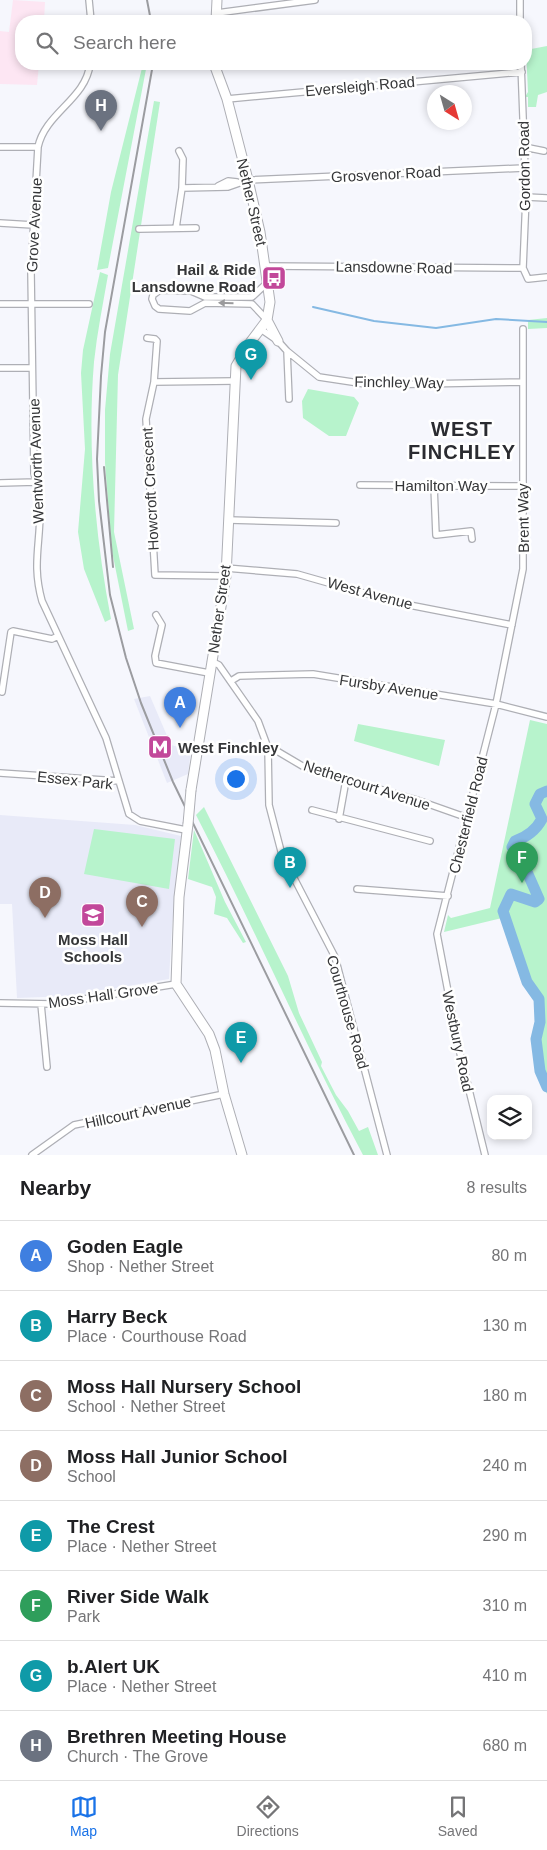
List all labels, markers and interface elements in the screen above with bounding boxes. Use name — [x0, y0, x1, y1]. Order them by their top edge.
search box — [15, 15, 532, 70]
icon: search — [33, 29, 61, 57]
text: Search here — [73, 32, 177, 53]
street label: Eversleigh Road — [304, 73, 416, 99]
north arrow — [427, 85, 472, 130]
pin: H — [85, 90, 117, 131]
street label: Gordon Road — [515, 121, 533, 211]
street label: Nether Street — [234, 157, 271, 248]
street label: Grosvenor Road — [331, 163, 441, 185]
street label: Grove Avenue — [23, 177, 45, 273]
street label: Lansdowne Road — [335, 257, 453, 277]
place label: Hail & Ride Lansdowne Road — [132, 261, 256, 295]
bus stop icon: Hail & Ride Lansdowne Road — [261, 265, 287, 291]
one-way arrow — [218, 299, 234, 307]
pin: G — [235, 339, 267, 380]
street label: Finchley Way — [354, 373, 444, 391]
street label: Wentworth Avenue — [25, 398, 47, 524]
district label: WEST FINCHLEY — [408, 418, 516, 463]
street label: Howcroft Crescent — [138, 426, 162, 551]
street label: Hamilton Way — [395, 477, 488, 494]
street label: Brent Way — [514, 483, 532, 553]
street label: Nether Street — [204, 563, 234, 654]
street label: West Avenue — [325, 573, 415, 613]
street label: Fursby Avenue — [338, 671, 440, 703]
pin: A — [164, 687, 196, 728]
metro station icon: West Finchley — [147, 734, 173, 760]
place label: West Finchley — [178, 739, 279, 756]
street label: Chesterfield Road — [445, 755, 491, 875]
street label: Nethercourt Avenue — [301, 756, 433, 814]
your location — [223, 766, 249, 792]
street label: Essex Park — [36, 768, 114, 792]
pin: F — [506, 842, 538, 883]
pin: B — [274, 847, 306, 888]
pin: D — [29, 877, 61, 918]
pin: C — [126, 886, 158, 927]
school or university icon: Moss Hall Schools — [80, 902, 106, 928]
place label: Moss Hall Schools — [58, 931, 128, 965]
street label: Courthouse Road — [324, 953, 372, 1071]
street label: Moss Hall Grove — [47, 979, 159, 1011]
street label: Westbury Road — [439, 989, 477, 1093]
pin: E — [225, 1022, 257, 1063]
street label: Hillcourt Avenue — [83, 1092, 193, 1132]
map controls — [487, 1095, 532, 1140]
button: layers — [487, 1095, 532, 1140]
text: Nearby — [20, 1176, 91, 1199]
text: 8 results — [467, 1179, 527, 1196]
text: Goden Eagle — [67, 1236, 183, 1257]
text: A — [30, 1247, 42, 1264]
text: 80 m — [491, 1247, 527, 1264]
text: Shop · Nether Street — [67, 1258, 214, 1275]
text: Harry Beck — [67, 1306, 167, 1327]
text: B — [30, 1317, 42, 1334]
text: 130 m — [483, 1317, 527, 1334]
text: Place · Courthouse Road — [67, 1328, 247, 1345]
text: Moss Hall Nursery School — [67, 1376, 301, 1397]
text: C — [30, 1387, 42, 1404]
text: 180 m — [483, 1387, 527, 1404]
text: School · Nether Street — [67, 1398, 225, 1415]
text: Moss Hall Junior School — [67, 1446, 288, 1467]
text: D — [30, 1457, 42, 1474]
text: 240 m — [483, 1457, 527, 1474]
text: School — [67, 1468, 116, 1485]
text: The Crest — [67, 1516, 155, 1537]
text: E — [31, 1527, 41, 1544]
text: 290 m — [483, 1527, 527, 1544]
text: Place · Nether Street — [67, 1538, 216, 1555]
text: River Side Walk — [67, 1586, 209, 1607]
text: F — [31, 1597, 41, 1614]
text: 310 m — [483, 1597, 527, 1614]
text: Park — [67, 1608, 100, 1625]
text: b.Alert UK — [67, 1656, 160, 1677]
text: G — [30, 1667, 42, 1684]
text: 410 m — [483, 1667, 527, 1684]
text: Place · Nether Street — [67, 1678, 216, 1695]
text: Brethren Meeting House — [67, 1726, 287, 1747]
text: H — [30, 1737, 42, 1754]
text: 680 m — [483, 1737, 527, 1754]
text: Church · The Grove — [67, 1748, 208, 1765]
tab: Map — [70, 1793, 98, 1839]
tab: Directions — [237, 1793, 299, 1839]
tab: Saved — [438, 1793, 477, 1839]

